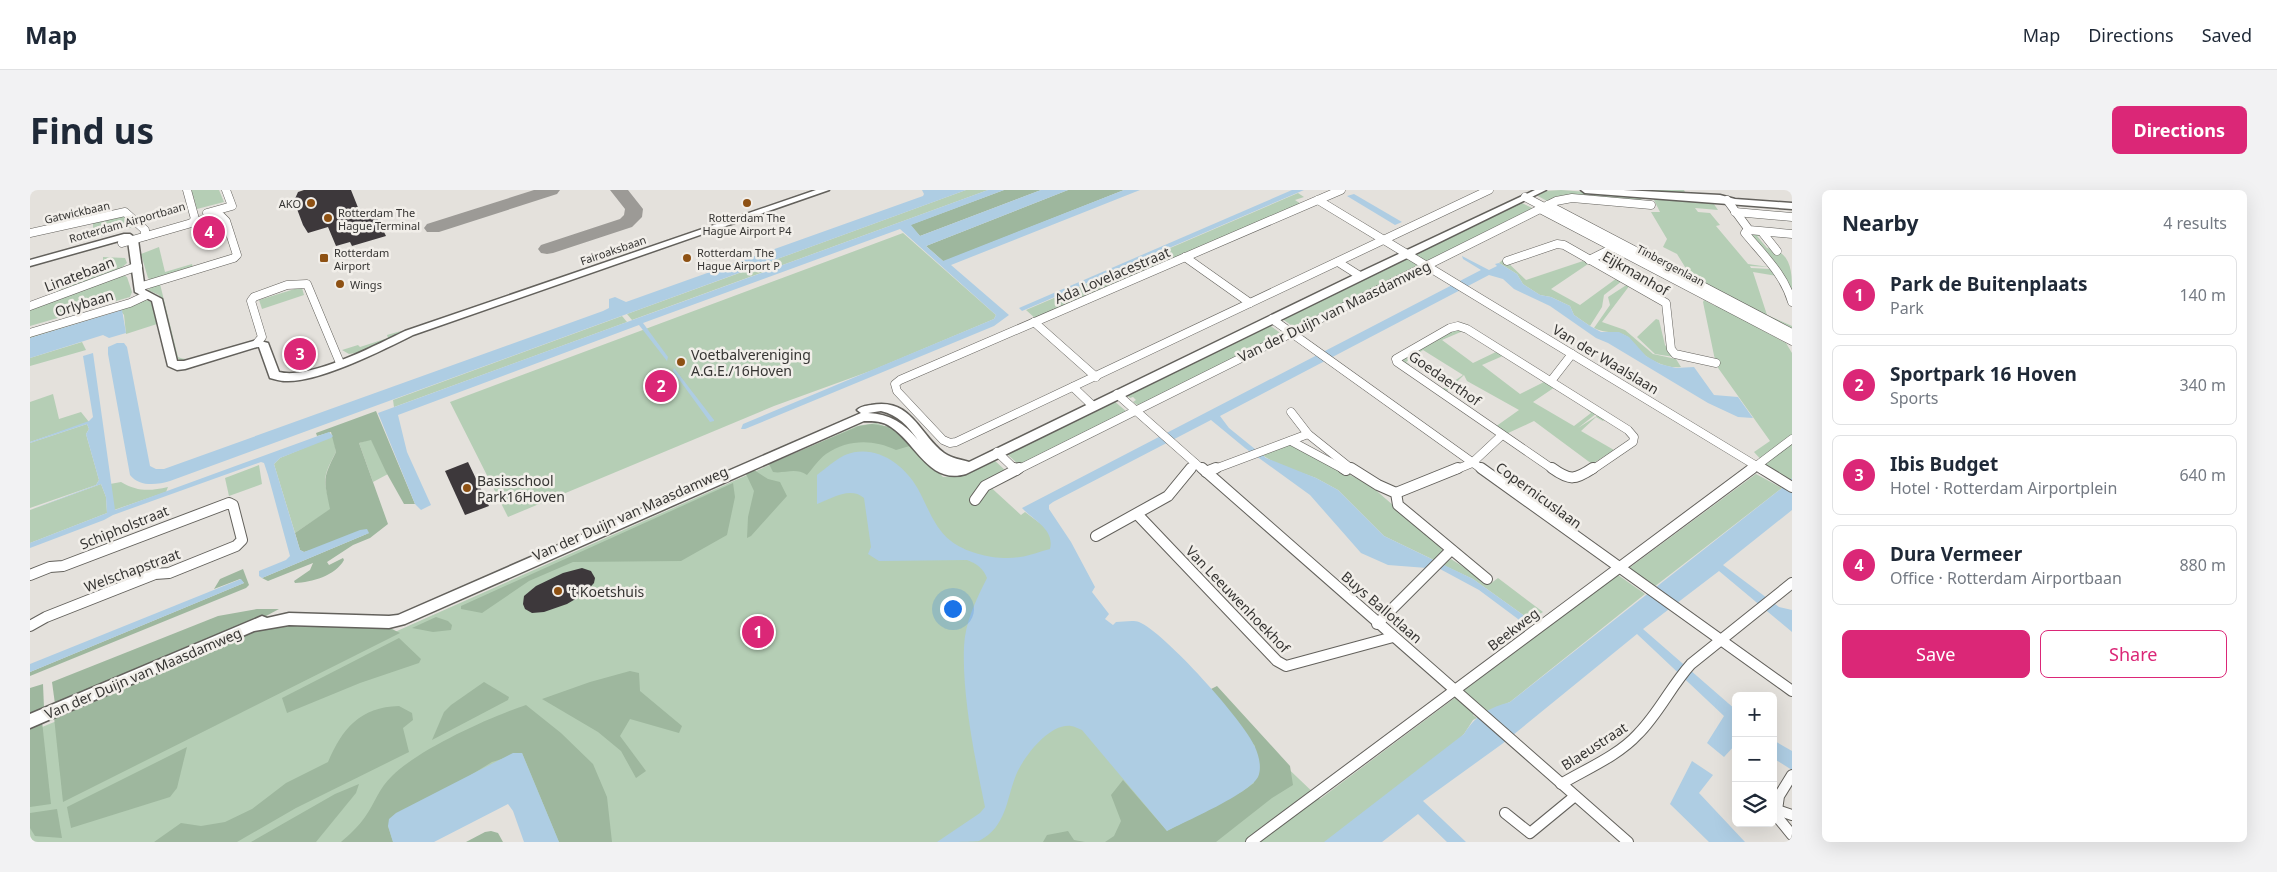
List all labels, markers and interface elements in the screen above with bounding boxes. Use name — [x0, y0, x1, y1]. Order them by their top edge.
text: Map — [25, 18, 77, 51]
text: Map — [2023, 23, 2060, 47]
text: Directions — [2088, 23, 2174, 47]
text: Saved — [2202, 23, 2252, 47]
button: Directions — [2112, 106, 2247, 154]
text: Find us — [30, 107, 154, 154]
place label: AKO — [279, 196, 301, 211]
street label: Gatwickbaan — [43, 197, 111, 227]
marker: AKO — [305, 197, 317, 209]
marker: Rotterdam The Hague Airport P4 — [741, 197, 753, 209]
street label: Rotterdam Airportbaan — [67, 198, 187, 246]
place label: Rotterdam The Hague Terminal — [338, 205, 420, 233]
text: Nearby — [1842, 209, 1918, 237]
place label: Rotterdam The Hague Airport P4 — [702, 210, 792, 238]
marker: Rotterdam The Hague Terminal — [322, 212, 334, 224]
text: 4 results — [2163, 212, 2227, 234]
pin: 4 — [193, 213, 225, 251]
street label: Fairoaksbaan — [578, 232, 648, 268]
street label: Tinbergenlaan — [1634, 241, 1708, 289]
street label: Ada Lovelacestraat — [1051, 242, 1173, 308]
place label: Rotterdam Airport — [334, 245, 389, 273]
place label: Rotterdam The Hague Airport P — [697, 245, 780, 273]
street label: Eijkmanhof — [1599, 246, 1674, 300]
street label: Linatebaan — [41, 252, 117, 296]
marker: Rotterdam Airport — [318, 252, 330, 264]
marker: Rotterdam The Hague Airport P — [681, 252, 693, 264]
street label: Van der Duijn van Maasdamweg — [1235, 256, 1433, 366]
text: Park de Buitenplaats — [1890, 271, 2088, 297]
place label: Wings — [350, 277, 382, 292]
marker: Wings — [334, 278, 346, 290]
text: 1 — [1854, 284, 1864, 306]
text: 140 m — [2179, 284, 2226, 306]
street label: Orlybaan — [52, 285, 116, 321]
text: Park — [1890, 297, 1924, 319]
street label: Van der Waalslaan — [1549, 320, 1663, 398]
pin: 3 — [284, 335, 316, 373]
place label: Voetbalvereniging A.G.E./16Hoven — [691, 345, 811, 380]
street label: Goedaerthof — [1405, 346, 1486, 410]
marker: Voetbalvereniging A.G.E./16Hoven — [675, 356, 687, 368]
text: Sportpark 16 Hoven — [1890, 361, 2077, 387]
pin: 2 — [645, 367, 677, 405]
text: 2 — [1854, 374, 1864, 396]
text: 340 m — [2179, 374, 2226, 396]
text: Sports — [1890, 387, 1938, 409]
text: Ibis Budget — [1890, 451, 1998, 477]
street label: Copernicuslaan — [1492, 457, 1586, 533]
street label: Van der Duijn van Maasdamweg — [529, 461, 731, 565]
text: 3 — [1854, 464, 1864, 486]
text: 640 m — [2179, 464, 2226, 486]
place label: Basisschool Park16Hoven — [477, 471, 565, 506]
text: Hotel · Rotterdam Airportplein — [1890, 477, 2117, 499]
marker: Basisschool Park16Hoven — [461, 482, 473, 494]
street label: Schipholstraat — [77, 501, 171, 553]
street label: Van Leeuwenhoekhof — [1182, 541, 1295, 658]
text: Dura Vermeer — [1890, 541, 2022, 567]
street label: Welschapstraat — [81, 544, 183, 596]
text: 4 — [1854, 554, 1864, 576]
text: 880 m — [2179, 554, 2226, 576]
street label: Buys Ballotlaan — [1338, 567, 1426, 647]
text: Office · Rotterdam Airportbaan — [1890, 567, 2122, 589]
place label: 't Koetshuis — [568, 582, 645, 601]
marker: 't Koetshuis — [552, 585, 564, 597]
your location — [940, 596, 966, 622]
street label: Beekweg — [1483, 603, 1543, 655]
pin: 1 — [742, 613, 774, 651]
street label: Van der Duijn van Maasdamweg — [42, 623, 244, 723]
button: Save — [1842, 630, 2030, 678]
button: Share — [2040, 630, 2227, 678]
map controls — [1732, 692, 1777, 827]
button: + — [1732, 692, 1777, 737]
street label: Blaeustraat — [1557, 718, 1631, 774]
button: − — [1732, 737, 1777, 782]
button: layers — [1732, 782, 1777, 827]

